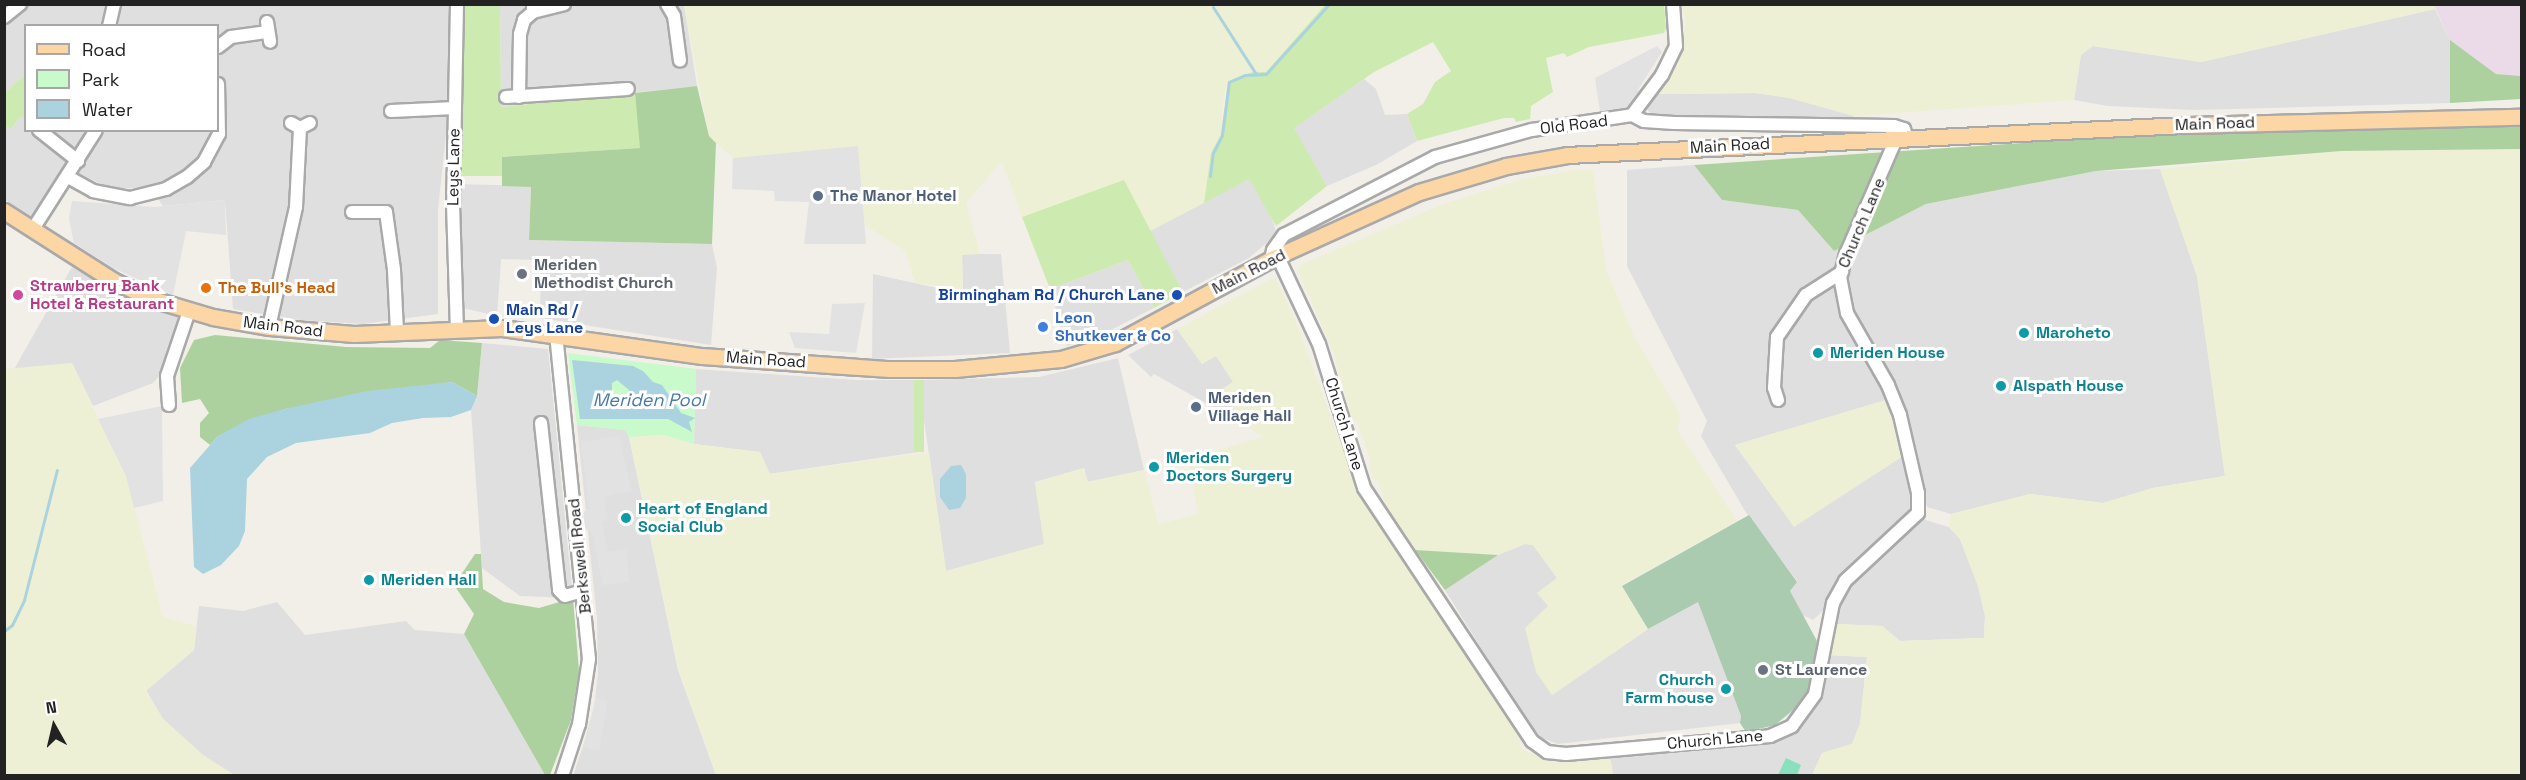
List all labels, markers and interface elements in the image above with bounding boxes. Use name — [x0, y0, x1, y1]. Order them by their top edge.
legend — [24, 24, 219, 132]
text: Road — [82, 38, 126, 61]
text: Park — [82, 68, 119, 91]
text: Water — [82, 98, 133, 121]
street label: Old Road — [1539, 111, 1609, 139]
street label: Main Road — [2175, 113, 2255, 135]
street label: Leys Lane — [444, 128, 464, 206]
street label: Main Road — [1689, 134, 1771, 158]
street label: Church Lane — [1834, 175, 1890, 271]
place label: The Manor Hotel — [830, 186, 956, 206]
marker: The Manor Hotel — [811, 189, 825, 203]
street label: Main Road — [1209, 245, 1289, 299]
place label: Meriden Methodist Church — [534, 255, 673, 293]
marker: Meriden Methodist Church — [515, 267, 529, 281]
place label: Strawberry Bank Hotel & Restaurant — [30, 276, 174, 314]
place label: The Bull's Head — [218, 278, 336, 298]
marker: The Bull's Head — [199, 281, 213, 295]
place label: Birmingham Rd / Church Lane — [938, 285, 1165, 305]
marker: Strawberry Bank Hotel & Restaurant — [11, 288, 25, 302]
marker: Birmingham Rd / Church Lane — [1170, 288, 1184, 302]
place label: Main Rd / Leys Lane — [506, 300, 583, 338]
place label: Leon Shutkever & Co — [1055, 308, 1171, 346]
marker: Main Rd / Leys Lane — [487, 312, 501, 326]
street label: Main Road — [242, 313, 324, 341]
marker: Leon Shutkever & Co — [1036, 320, 1050, 334]
place label: Maroheto — [2036, 323, 2111, 343]
marker: Maroheto — [2017, 326, 2031, 340]
place label: Meriden House — [1830, 343, 1945, 363]
marker: Meriden House — [1811, 346, 1825, 360]
street label: Main Road — [725, 348, 807, 372]
street label: Church Lane — [1321, 375, 1367, 473]
place label: Alspath House — [2013, 376, 2124, 396]
marker: Alspath House — [1994, 379, 2008, 393]
place label: Meriden Village Hall — [1208, 388, 1292, 426]
water label: Meriden Pool — [593, 389, 705, 411]
marker: Meriden Village Hall — [1189, 400, 1203, 414]
place label: Meriden Doctors Surgery — [1166, 448, 1292, 486]
marker: Meriden Doctors Surgery — [1147, 460, 1161, 474]
street label: Berkswell Road — [564, 497, 596, 615]
place label: Heart of England Social Club — [638, 499, 768, 537]
marker: Heart of England Social Club — [619, 511, 633, 525]
place label: Meriden Hall — [381, 570, 477, 590]
marker: Meriden Hall — [362, 573, 376, 587]
place label: St Laurence — [1775, 660, 1867, 680]
marker: St Laurence — [1756, 663, 1770, 677]
place label: Church Farm house — [1625, 670, 1714, 708]
marker: Church Farm house — [1719, 682, 1733, 696]
north arrow — [24, 696, 84, 756]
text: N — [45, 697, 58, 719]
street label: Church Lane — [1666, 726, 1764, 754]

